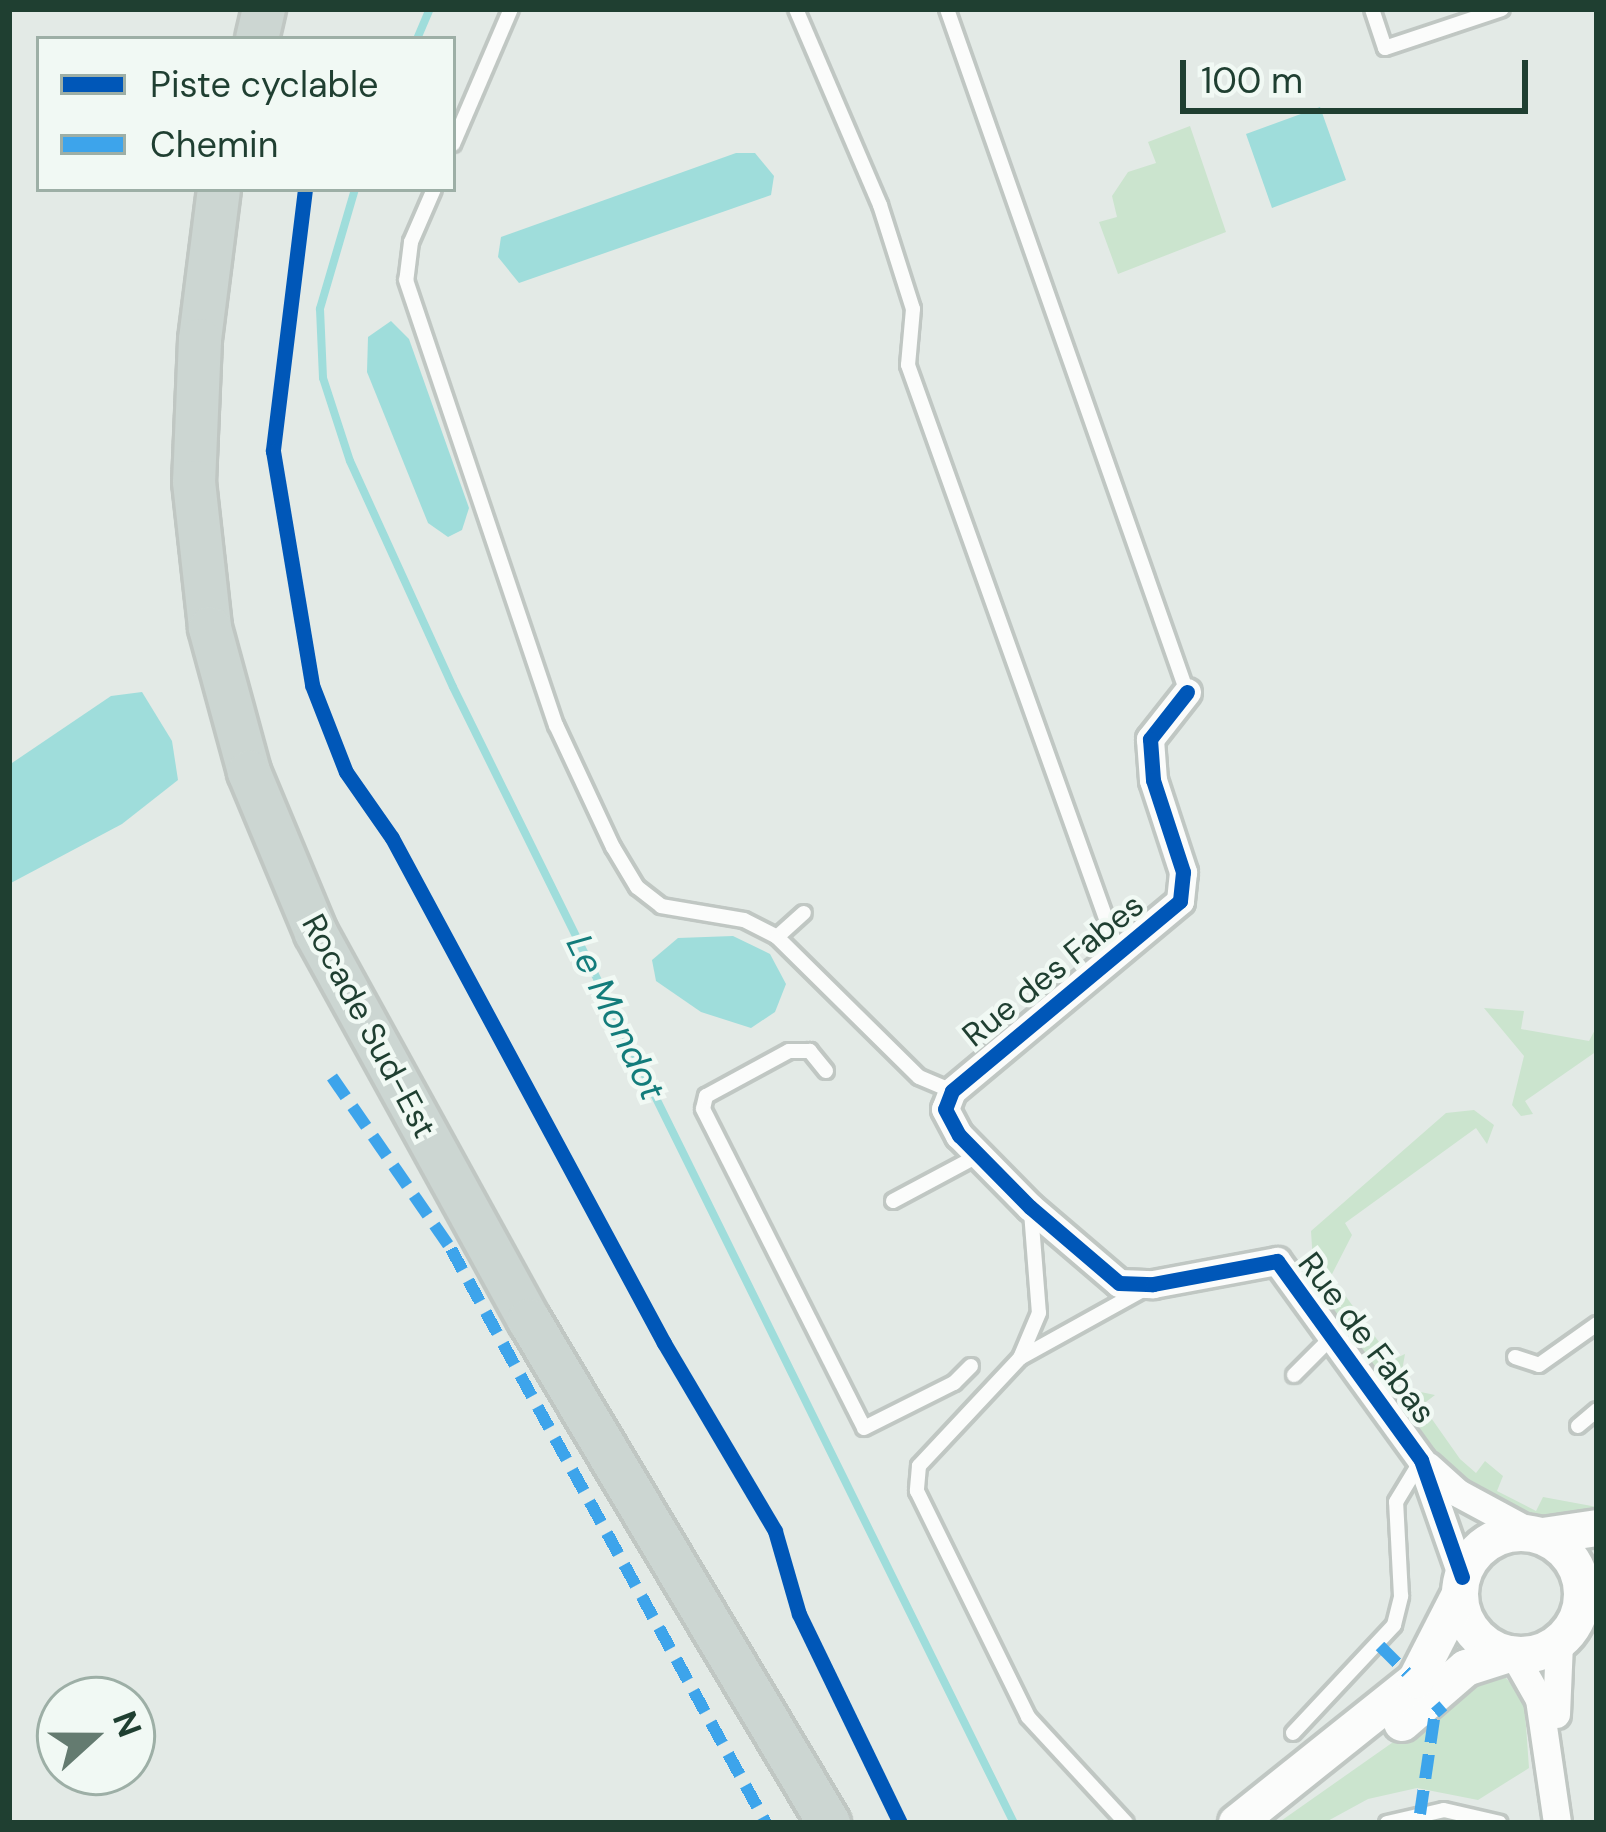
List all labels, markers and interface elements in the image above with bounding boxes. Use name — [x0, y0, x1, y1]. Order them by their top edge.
legend — [36, 36, 456, 192]
scale bar — [1186, 36, 1534, 110]
text: 100 m — [1201, 57, 1303, 104]
text: Piste cyclable — [150, 61, 379, 108]
text: Chemin — [150, 121, 278, 168]
street label: Rue des Fabes — [955, 885, 1151, 1055]
street label: Rocade Sud-Est — [293, 908, 445, 1144]
water label: Le Mondot — [557, 927, 675, 1107]
street label: Rue de Fabas — [1290, 1245, 1444, 1431]
north arrow — [36, 1676, 156, 1796]
text: N — [103, 1705, 152, 1743]

